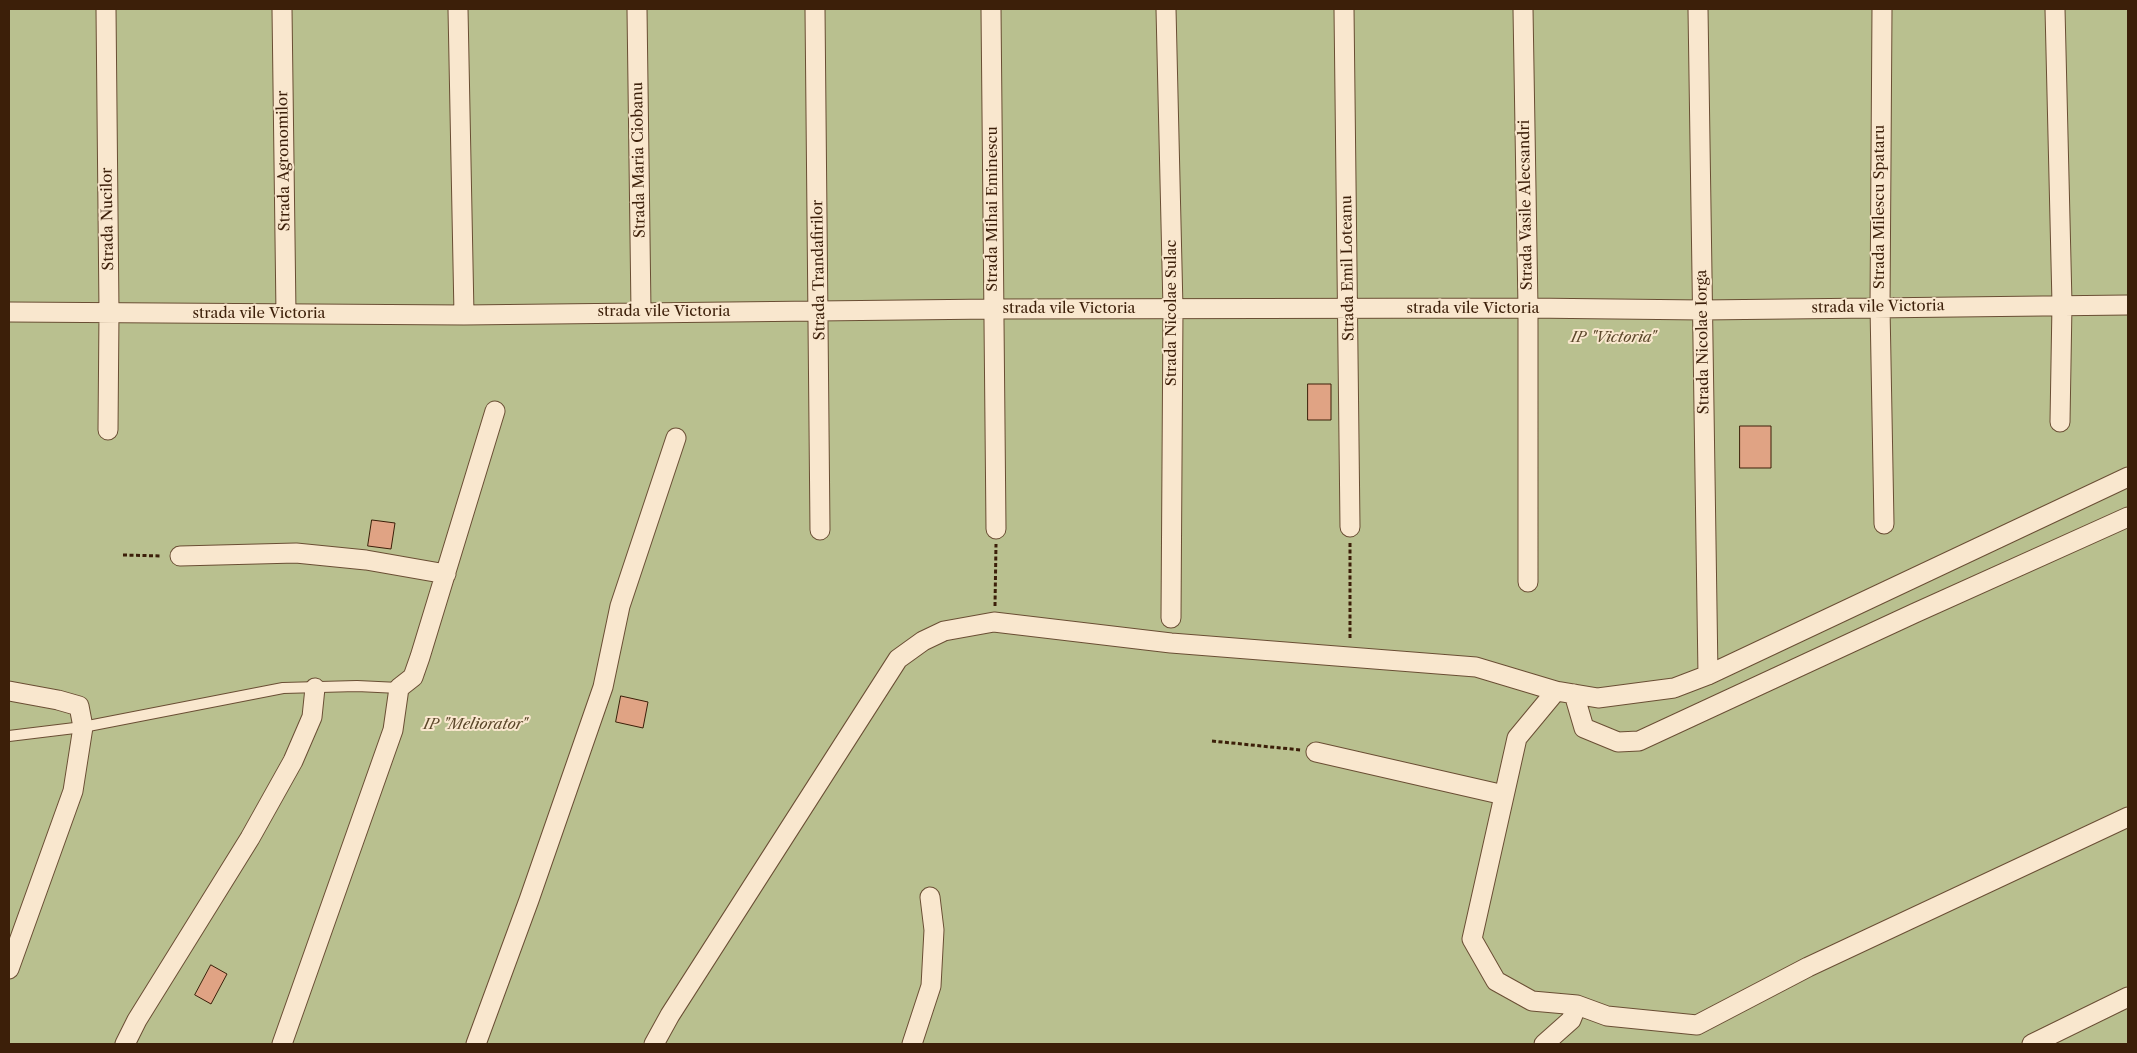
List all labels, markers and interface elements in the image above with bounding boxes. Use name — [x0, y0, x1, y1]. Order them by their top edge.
street label: Strada Maria Ciobanu — [629, 82, 649, 238]
street label: Strada Agronomilor — [274, 90, 294, 232]
street label: Strada Vasile Alecsandri — [1516, 120, 1536, 290]
street label: Strada Milescu Spataru — [1871, 125, 1889, 289]
street label: Strada Mihai Eminescu — [984, 126, 1002, 292]
street label: Strada Nucilor — [98, 167, 118, 271]
street label: Strada Emil Loteanu — [1338, 195, 1358, 341]
street label: Strada Trandafirilor — [809, 199, 829, 341]
street label: Strada Nicolae Sulac — [1163, 240, 1181, 386]
street label: Strada Nicolae Iorga — [1693, 270, 1713, 414]
street label: strada vile Victoria — [1811, 297, 1945, 317]
street label: strada vile Victoria — [1002, 300, 1136, 318]
street label: strada vile Victoria — [1406, 300, 1540, 318]
street label: strada vile Victoria — [597, 303, 731, 321]
street label: strada vile Victoria — [192, 305, 326, 323]
park label: IP "Victoria" — [1571, 329, 1655, 347]
park label: IP "Meliorator" — [423, 716, 527, 734]

